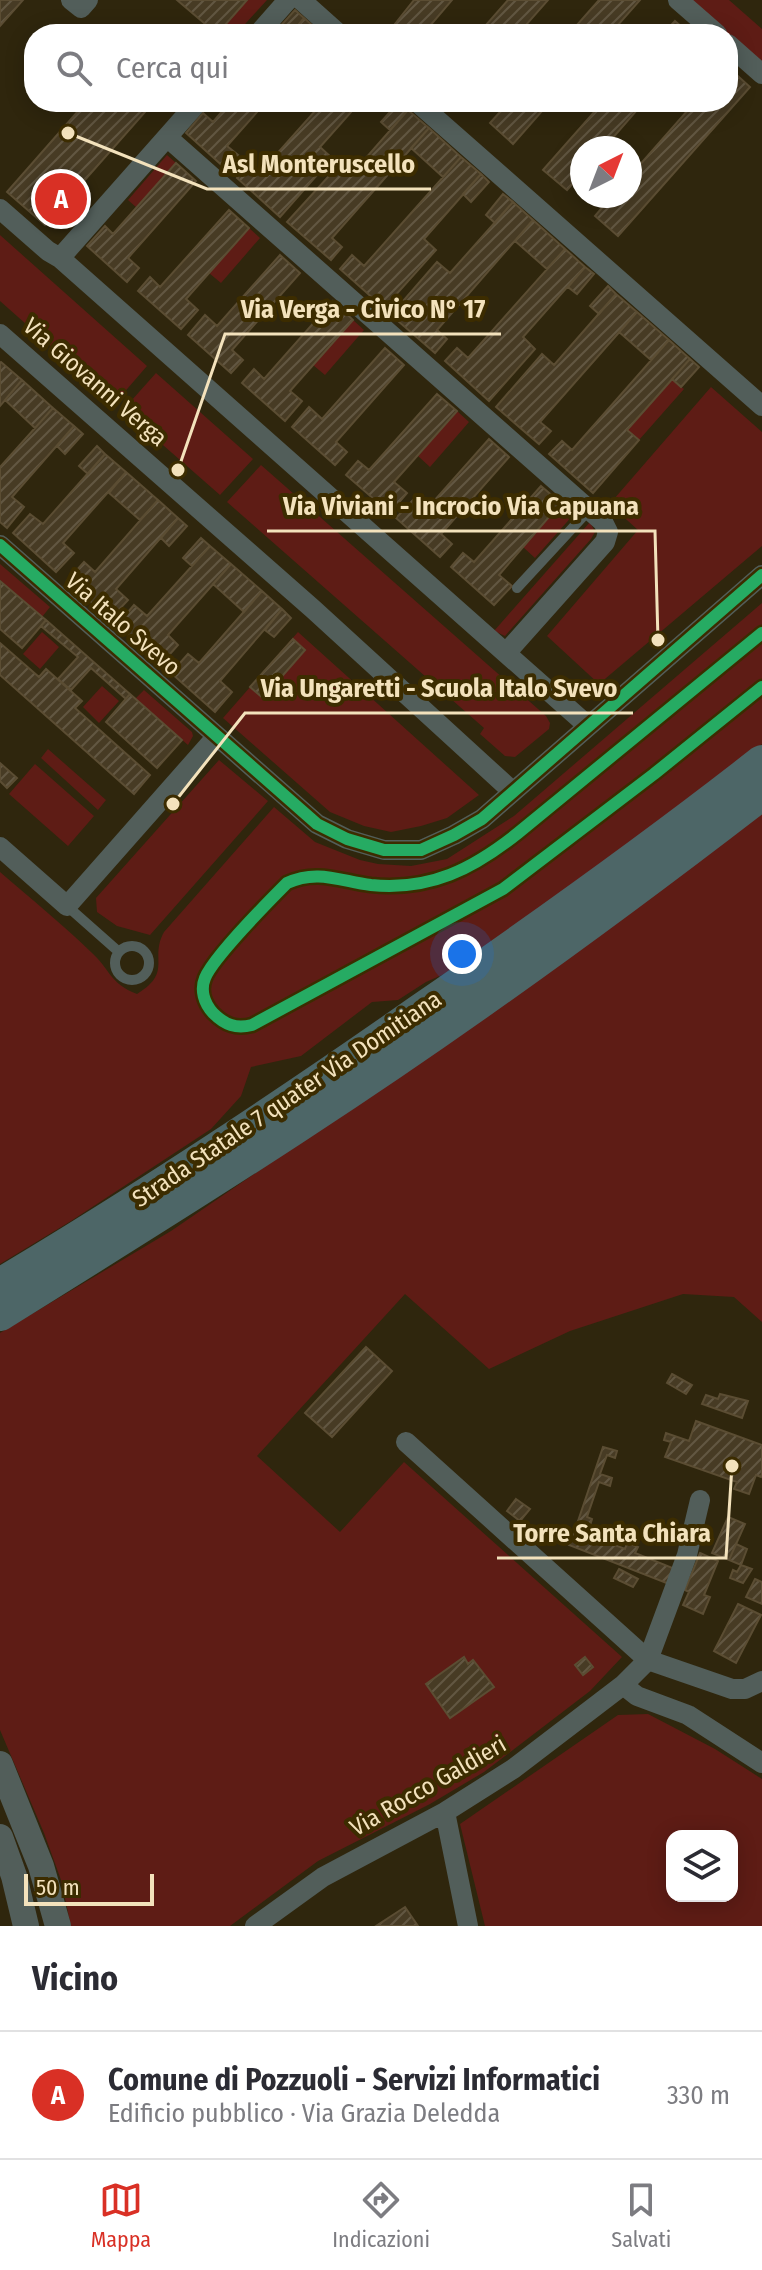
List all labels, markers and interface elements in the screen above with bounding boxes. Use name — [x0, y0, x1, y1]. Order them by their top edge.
search box — [24, 24, 738, 112]
icon: search — [52, 46, 96, 90]
text: Cerca qui — [116, 50, 229, 86]
north arrow — [570, 136, 642, 208]
callout: Asl Monteruscello — [207, 139, 431, 189]
text: Asl Monteruscello — [222, 149, 415, 180]
pin: A — [35, 169, 87, 229]
callout: Via Verga - Civico N° 17 — [225, 284, 501, 334]
text: Via Verga - Civico N° 17 — [240, 294, 485, 325]
street label: Via Giovanni Verga — [17, 312, 173, 452]
callout: Via Viviani - Incrocio Via Capuana — [267, 481, 655, 531]
text: Via Viviani - Incrocio Via Capuana — [282, 491, 639, 522]
street label: Via Italo Svevo — [60, 567, 186, 681]
callout: Via Ungaretti - Scuola Italo Svevo — [245, 663, 633, 713]
text: Via Ungaretti - Scuola Italo Svevo — [260, 673, 617, 704]
your location — [442, 934, 482, 974]
street label: Strada Statale 7 quater Via Domitiana — [127, 985, 447, 1213]
callout: Torre Santa Chiara — [497, 1508, 726, 1558]
text: Torre Santa Chiara — [513, 1518, 711, 1549]
street label: Via Rocco Galdieri — [345, 1730, 511, 1842]
map controls — [666, 1830, 738, 1902]
button: layers — [666, 1830, 738, 1902]
scale bar — [24, 1870, 154, 1906]
text: 50 m — [36, 1874, 80, 1901]
text: Vicino — [32, 1958, 118, 1999]
text: Comune di Pozzuoli - Servizi Informatici — [108, 2062, 600, 2098]
text: A — [51, 2080, 65, 2111]
text: 330 m — [667, 2080, 730, 2111]
text: Edificio pubblico · Via Grazia Deledda — [108, 2098, 500, 2129]
tab: Mappa — [91, 2178, 151, 2253]
tab: Indicazioni — [332, 2178, 430, 2253]
tab: Salvati — [611, 2178, 671, 2253]

